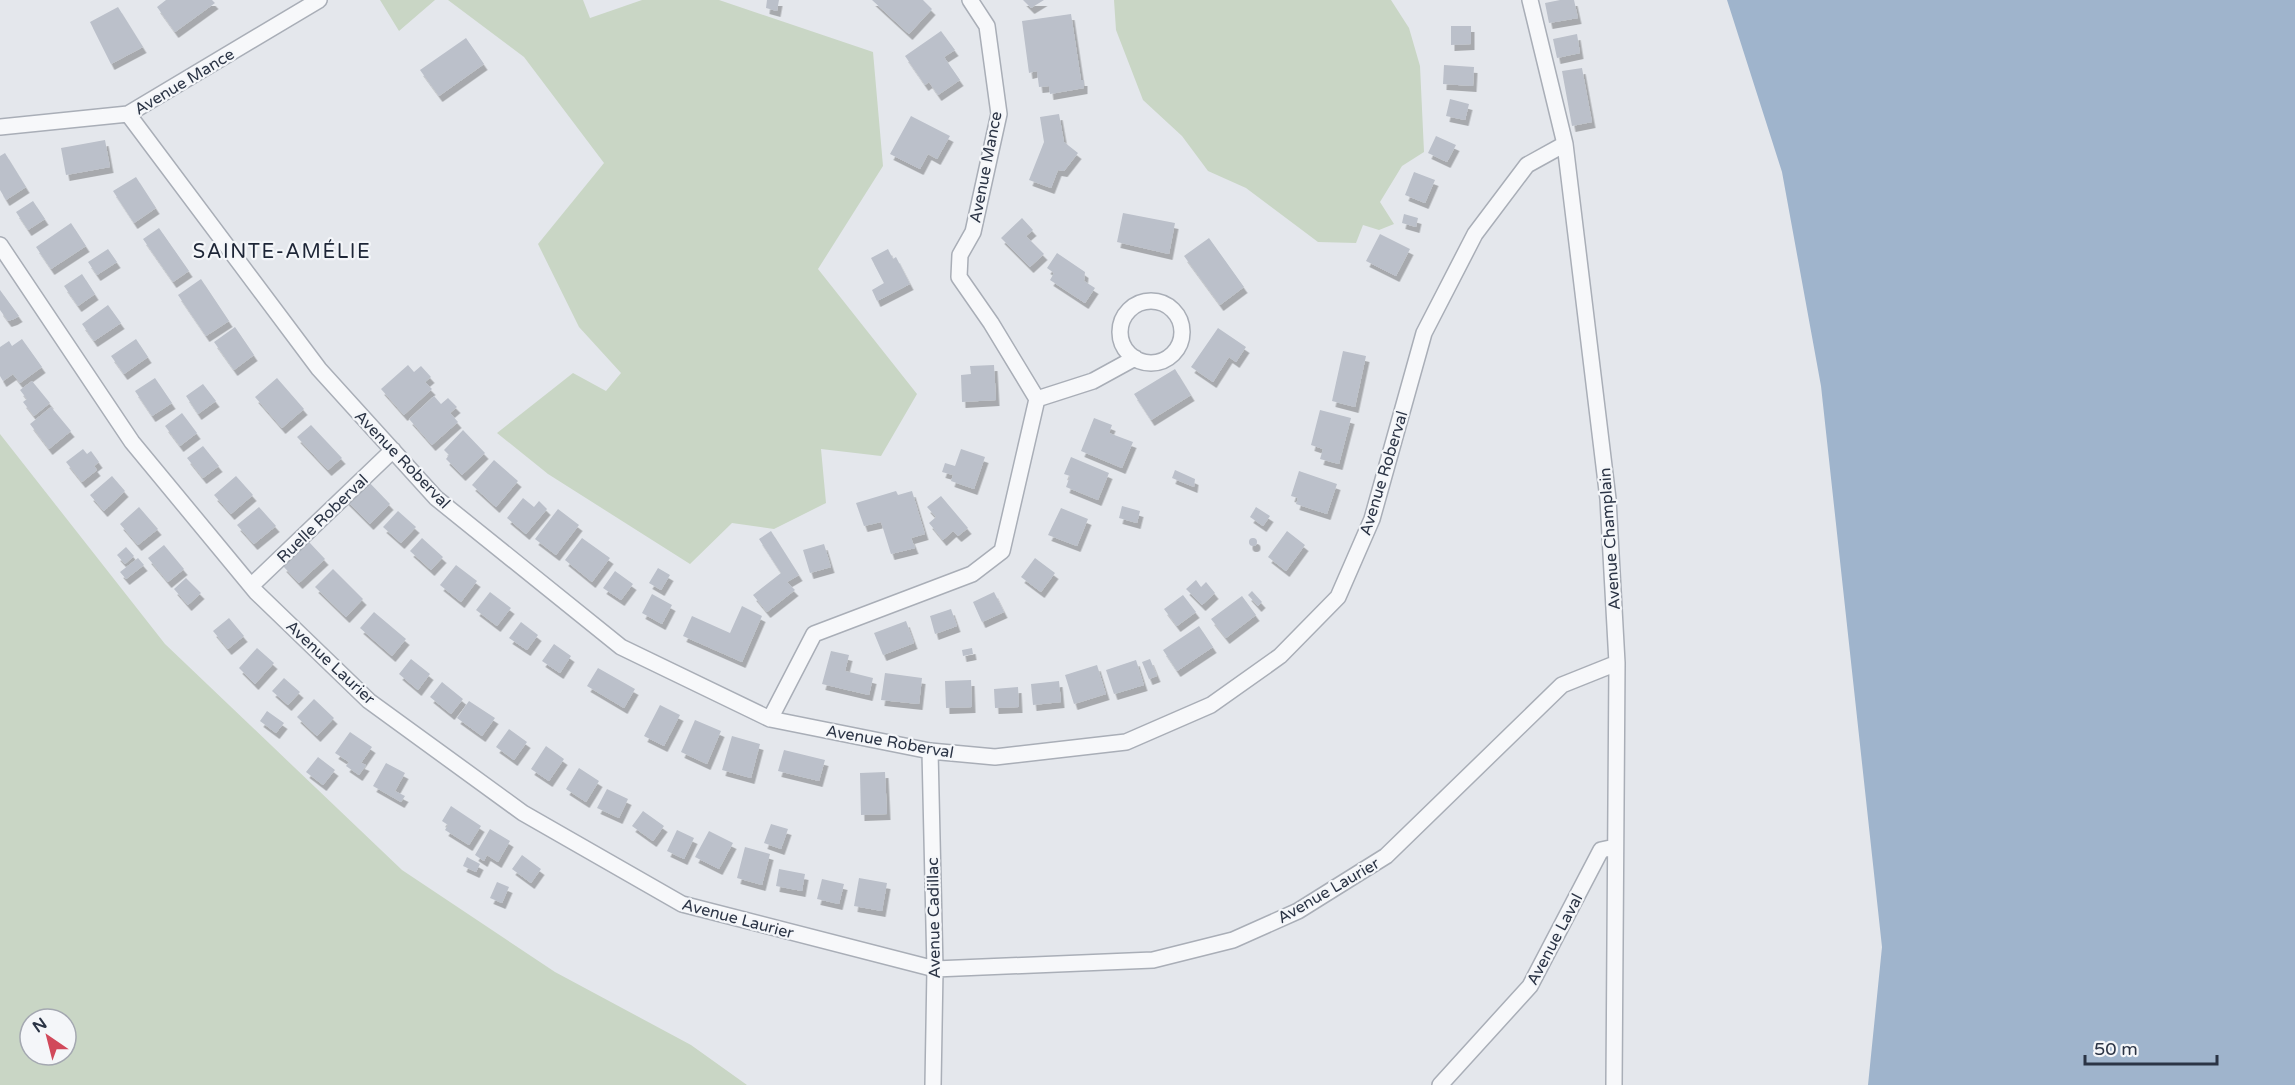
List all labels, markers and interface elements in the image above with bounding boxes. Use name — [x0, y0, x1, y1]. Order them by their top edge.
street label: Avenue Mance — [131, 44, 238, 120]
street label: Avenue Mance — [965, 110, 1007, 225]
district label: SAINTE-AMÉLIE — [193, 239, 371, 264]
street label: Avenue Roberval — [350, 406, 454, 513]
street label: Avenue Roberval — [1356, 409, 1412, 538]
street label: Avenue Champlain — [1595, 467, 1625, 611]
street label: Ruelle Roberval — [273, 470, 372, 567]
street label: Avenue Laurier — [282, 616, 380, 710]
street label: Avenue Roberval — [824, 721, 955, 763]
street label: Avenue Laurier — [1274, 853, 1384, 928]
street label: Avenue Cadillac — [923, 857, 945, 979]
street label: Avenue Laval — [1522, 890, 1587, 989]
street label: Avenue Laurier — [680, 894, 797, 944]
north arrow — [18, 1007, 78, 1067]
text: N — [29, 1014, 51, 1037]
scale bar — [2085, 1028, 2217, 1066]
text: 50 m — [2094, 1038, 2138, 1060]

